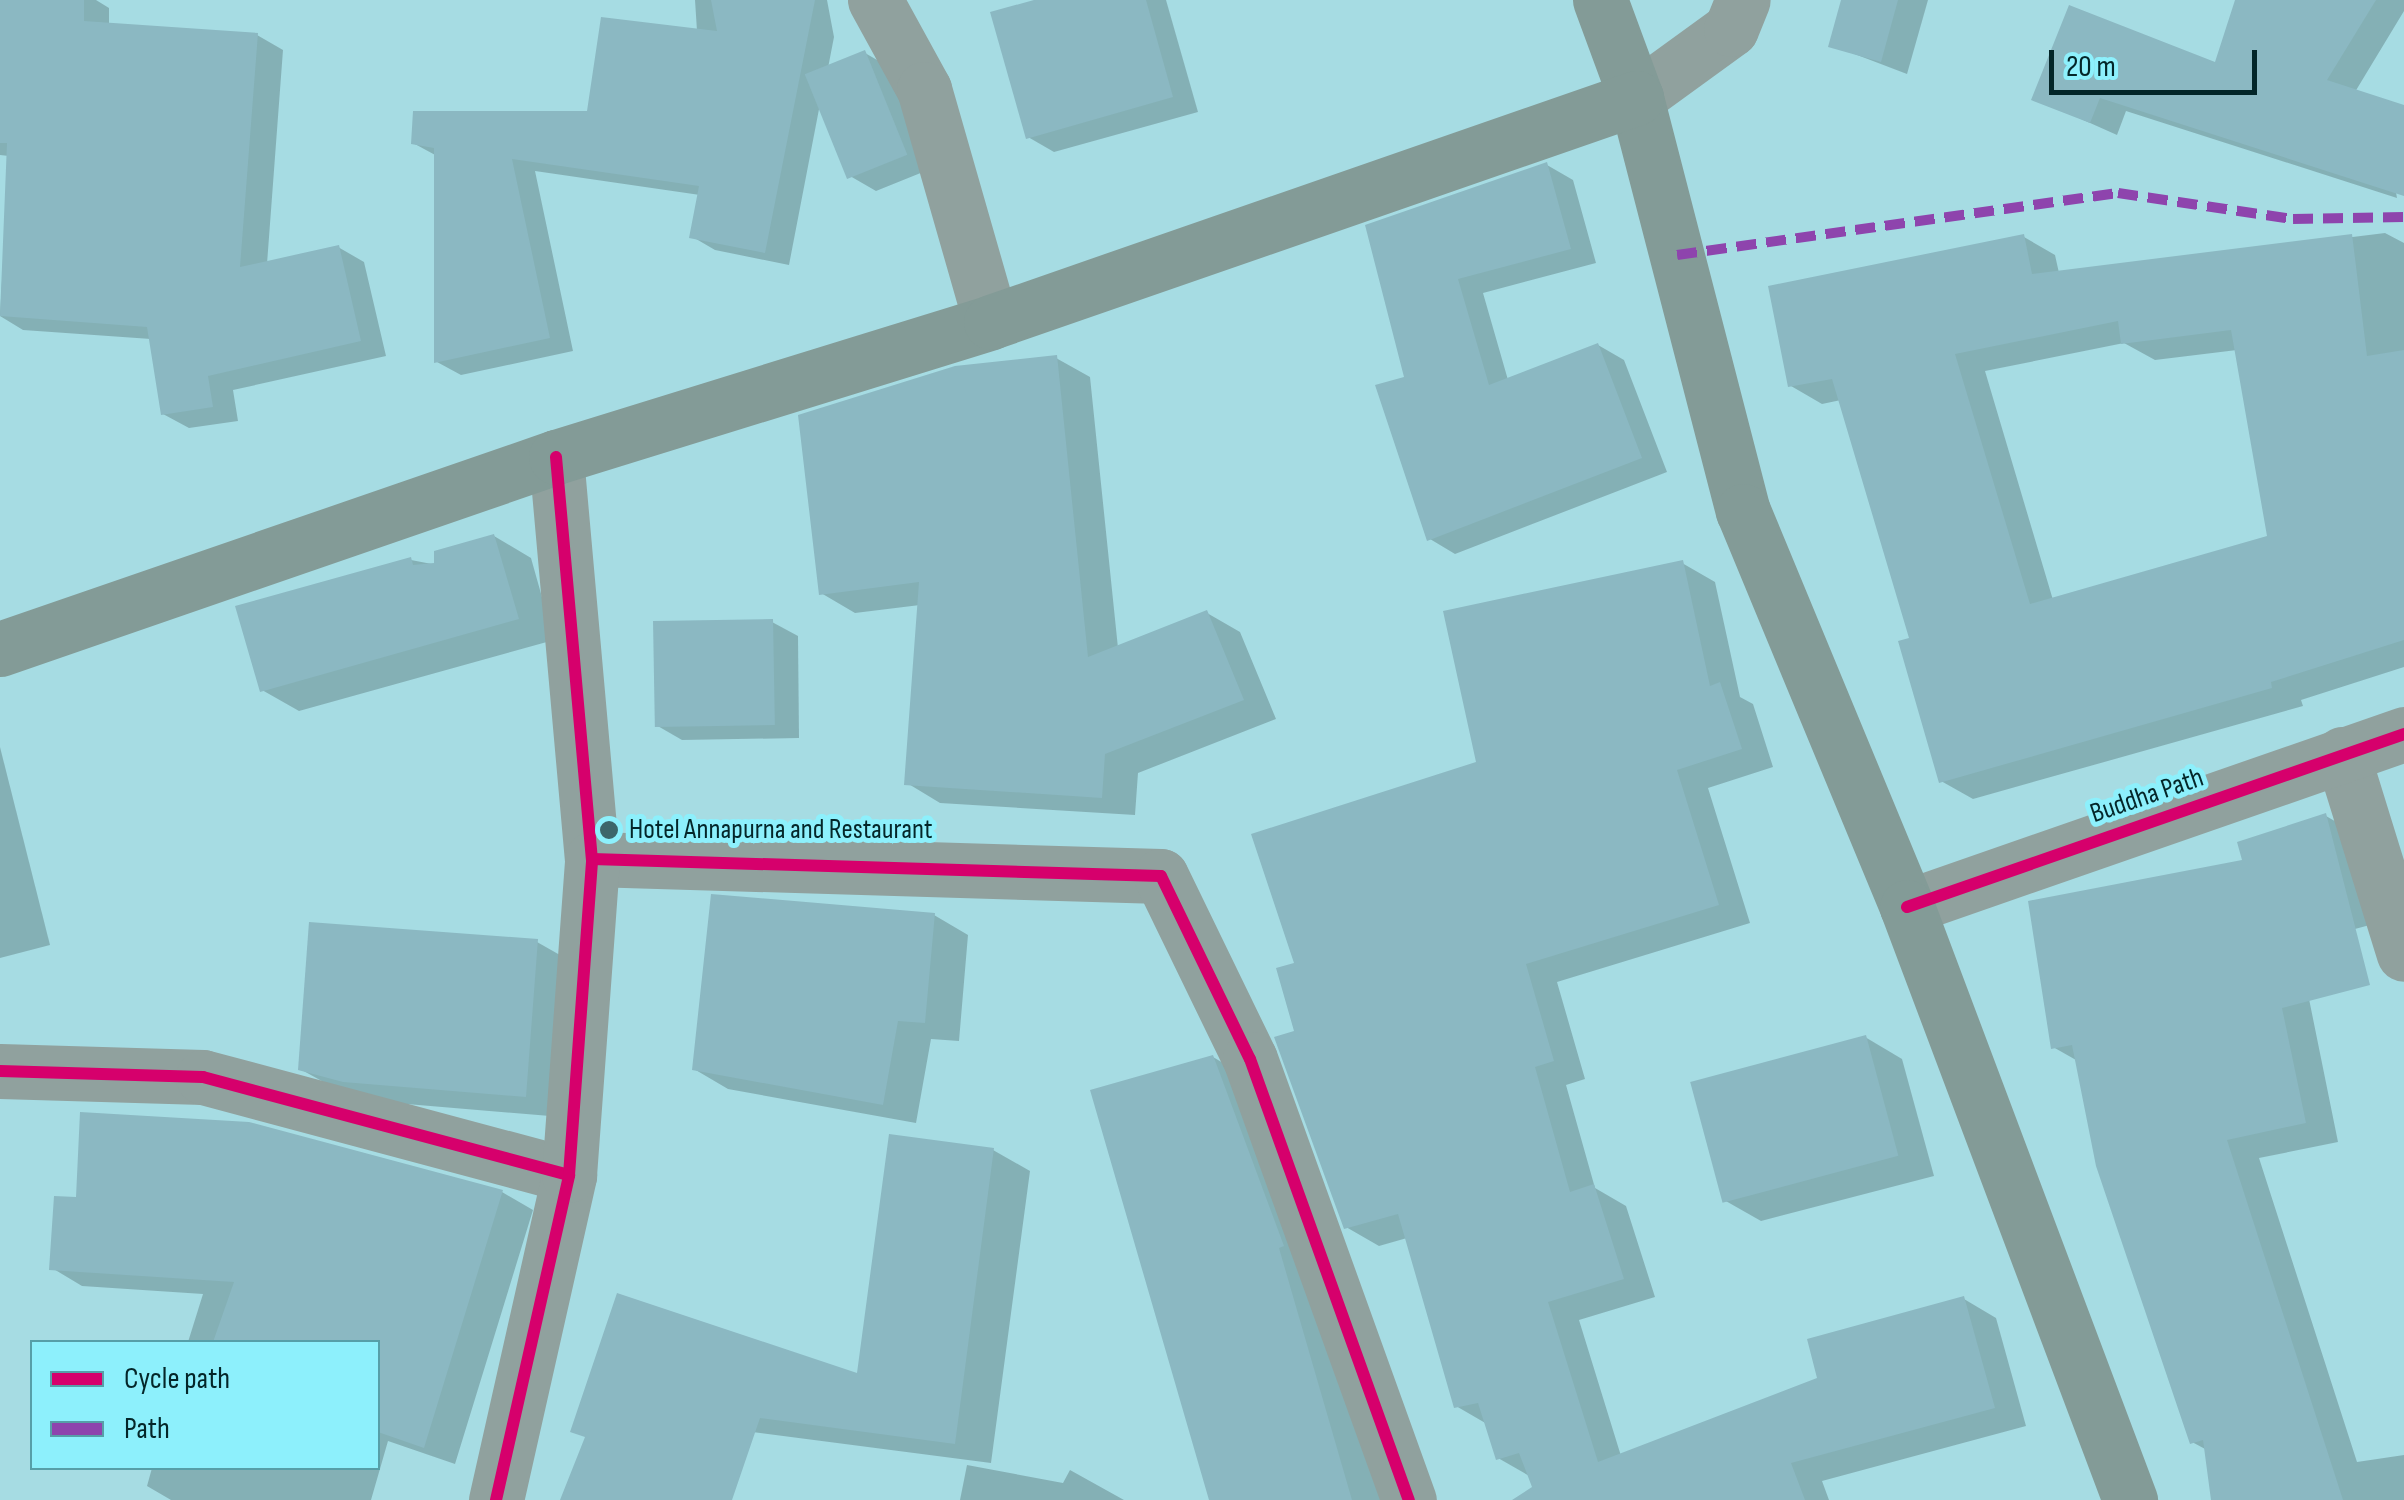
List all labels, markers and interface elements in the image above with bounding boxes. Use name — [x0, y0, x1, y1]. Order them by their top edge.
scale bar — [2054, 30, 2262, 92]
text: 20 m — [2066, 49, 2116, 85]
street label: Buddha Path — [2086, 761, 2208, 831]
place label: Hotel Annapurna and Restaurant — [629, 813, 933, 847]
marker: Hotel Annapurna and Restaurant — [598, 819, 620, 841]
legend — [30, 1340, 380, 1470]
text: Cycle path — [124, 1361, 230, 1397]
text: Path — [124, 1411, 170, 1447]

